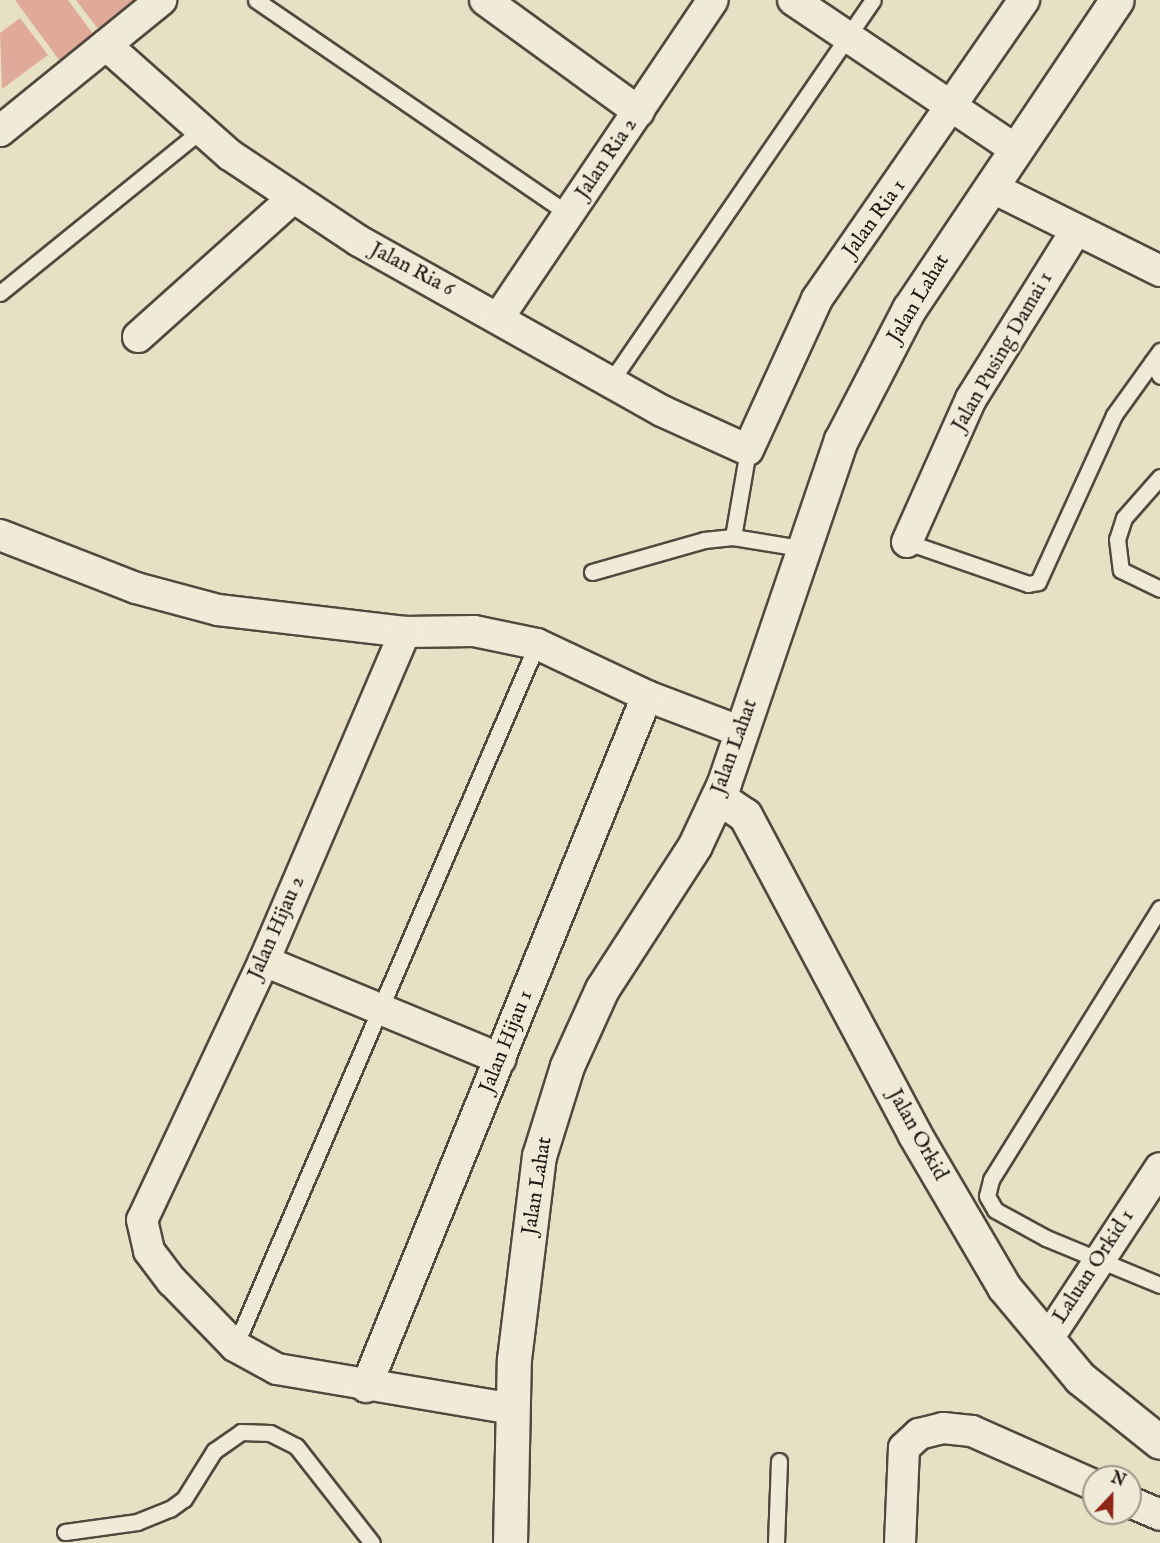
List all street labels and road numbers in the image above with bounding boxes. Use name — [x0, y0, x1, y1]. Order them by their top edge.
street label: Jalan Ria 2 — [571, 114, 643, 204]
street label: Jalan Ria 1 — [838, 175, 912, 263]
street label: Jalan Ria 6 — [366, 237, 458, 303]
street label: Jalan Lahat — [883, 250, 955, 348]
street label: Jalan Pusing Damai 1 — [947, 268, 1059, 436]
street label: Jalan Lahat — [706, 696, 764, 798]
street label: Jalan Hijau 2 — [243, 872, 311, 984]
street label: Jalan Hijau 1 — [475, 987, 539, 1097]
street label: Jalan Orkid — [882, 1085, 952, 1185]
street label: Jalan Lahat — [518, 1135, 558, 1237]
street label: Laluan Orkid 1 — [1048, 1205, 1140, 1329]

